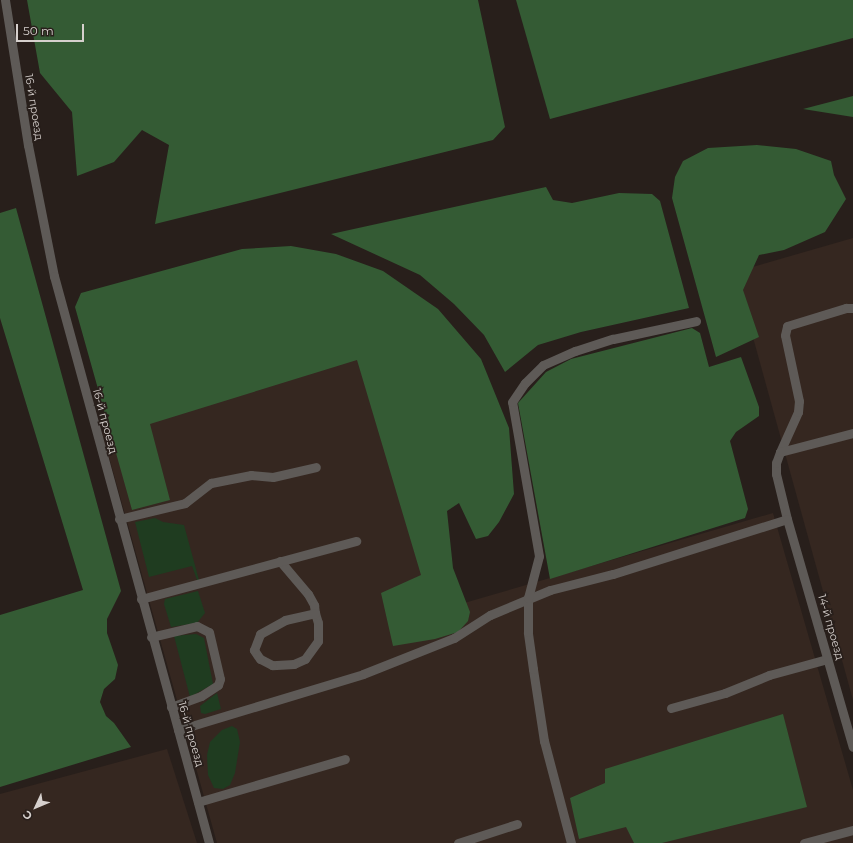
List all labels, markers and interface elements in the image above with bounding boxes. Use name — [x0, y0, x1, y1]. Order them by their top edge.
scale bar — [18, 16, 86, 42]
text: 50 m — [23, 23, 54, 38]
street label: 16-й проезд — [22, 73, 46, 141]
street label: 16-й проезд — [90, 387, 120, 455]
street label: 14-й проезд — [815, 593, 847, 661]
street label: 16-й проезд — [175, 700, 207, 768]
north arrow — [16, 787, 56, 827]
text: С — [20, 808, 35, 823]

